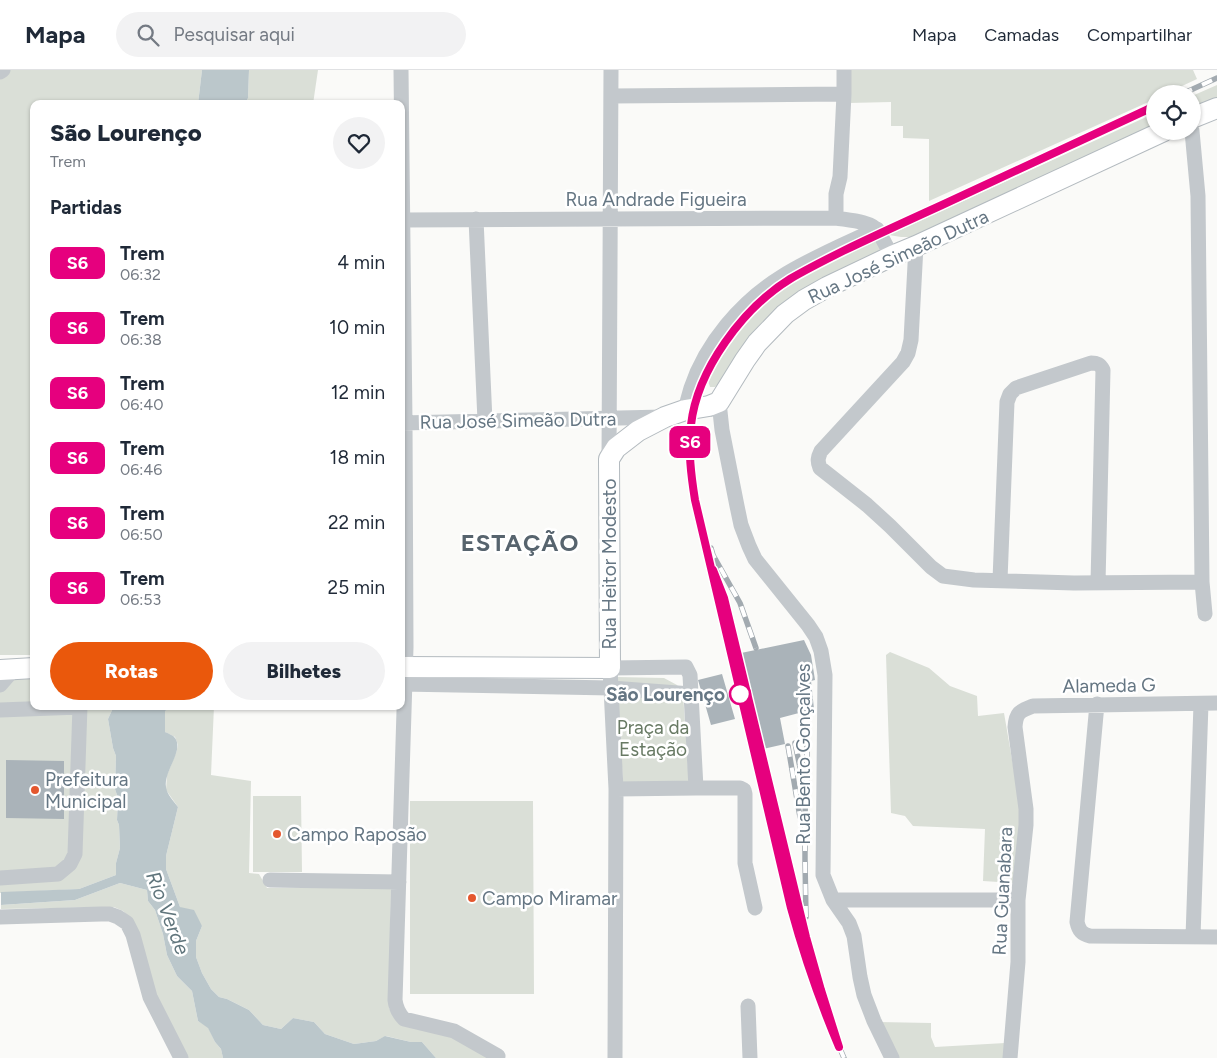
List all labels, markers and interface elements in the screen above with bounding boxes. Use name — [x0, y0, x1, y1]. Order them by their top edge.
search box — [116, 12, 466, 57]
text: Mapa — [25, 20, 86, 49]
icon: search — [134, 21, 162, 49]
text: Pesquisar aqui — [174, 23, 295, 46]
text: Mapa — [912, 24, 956, 46]
text: Camadas — [984, 24, 1059, 46]
text: Compartilhar — [1087, 24, 1192, 46]
map controls — [1146, 85, 1201, 140]
button: locate — [1146, 85, 1201, 140]
button: heart — [333, 117, 385, 169]
text: São Lourenço — [50, 118, 202, 147]
text: Trem — [50, 152, 86, 171]
street label: Rua Andrade Figueira — [565, 188, 747, 211]
text: Partidas — [50, 196, 122, 219]
street label: Rua José Simeão Dutra — [804, 204, 992, 308]
text: Trem — [120, 242, 165, 265]
text: 4 min — [337, 251, 385, 274]
text: S6 — [67, 252, 88, 274]
text: 06:32 — [120, 265, 161, 284]
text: Trem — [120, 307, 165, 330]
text: 10 min — [329, 316, 385, 339]
text: S6 — [67, 317, 88, 339]
text: 06:38 — [120, 330, 162, 349]
text: Trem — [120, 372, 165, 395]
text: 12 min — [331, 381, 385, 404]
text: S6 — [67, 382, 88, 404]
text: 06:40 — [120, 395, 164, 414]
street label: Rua José Simeão Dutra — [420, 407, 616, 434]
line badge: S6 — [668, 426, 712, 458]
text: S6 — [679, 431, 701, 453]
text: Trem — [120, 437, 165, 460]
text: 18 min — [330, 446, 385, 469]
text: S6 — [67, 447, 88, 469]
text: 06:46 — [120, 460, 162, 479]
street label: Rua Heitor Modesto — [598, 479, 621, 649]
text: Trem — [120, 502, 165, 525]
text: 22 min — [328, 511, 385, 534]
text: S6 — [67, 512, 88, 534]
text: 06:50 — [120, 525, 163, 544]
district label: ESTAÇÃO — [461, 528, 579, 557]
text: Trem — [120, 567, 165, 590]
text: 25 min — [328, 576, 385, 599]
text: S6 — [67, 577, 88, 599]
text: 06:53 — [120, 590, 161, 609]
button: Rotas — [50, 642, 213, 700]
button: Bilhetes — [223, 642, 385, 700]
street label: Rua Bento Gonçalves — [792, 663, 815, 845]
street label: Alameda G — [1062, 673, 1156, 698]
place label: São Lourenço — [606, 683, 725, 706]
marker: São Lourenço — [729, 683, 751, 705]
park label: Praça da Estação — [617, 716, 689, 761]
place label: Prefeitura Municipal — [45, 768, 128, 813]
marker: Prefeitura Municipal — [29, 784, 41, 796]
place label: Campo Raposão — [287, 823, 427, 846]
street label: Rua Guanabara — [988, 826, 1017, 956]
marker: Campo Raposão — [271, 828, 283, 840]
water label: Rio Verde — [141, 868, 195, 958]
place label: Campo Miramar — [482, 887, 618, 910]
marker: Campo Miramar — [466, 892, 478, 904]

